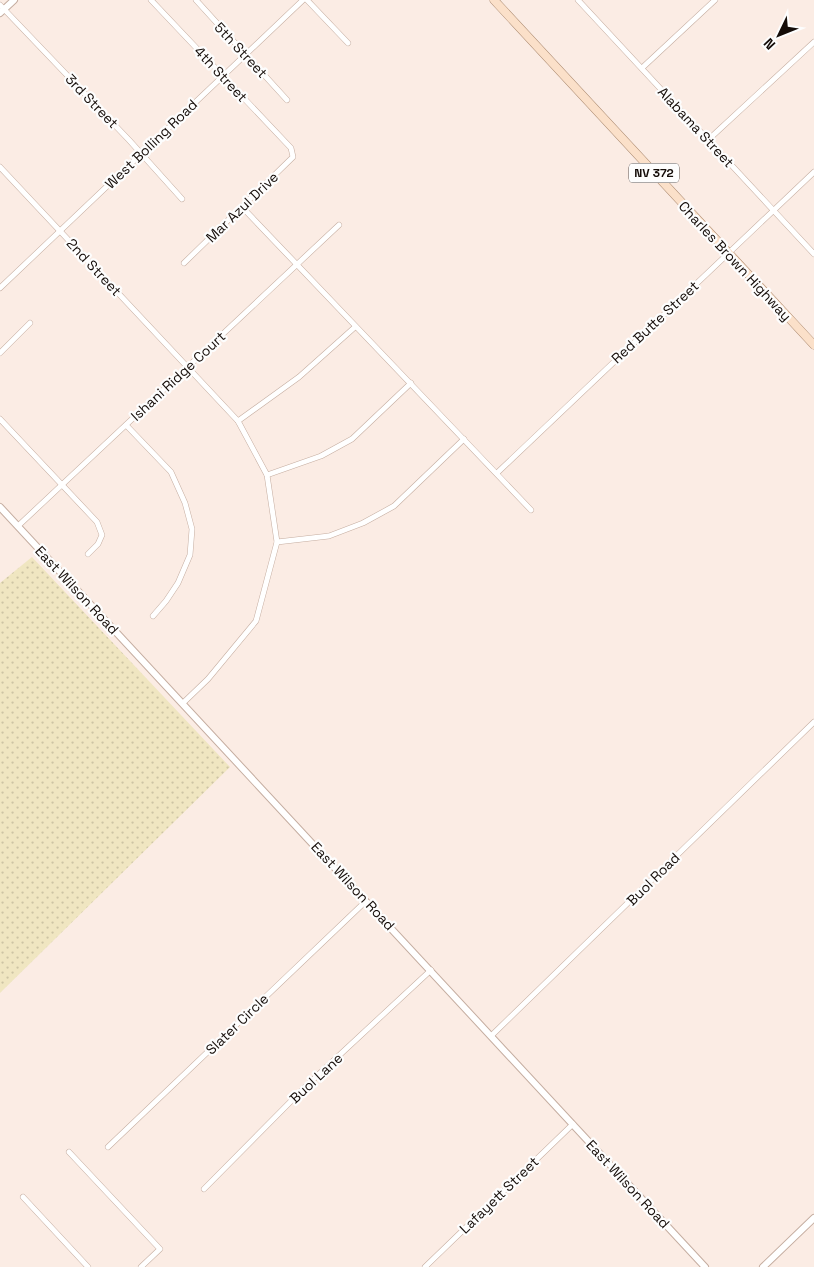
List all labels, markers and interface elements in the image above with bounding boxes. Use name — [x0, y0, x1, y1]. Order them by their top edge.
north arrow — [754, 10, 804, 60]
street label: 5th Street — [211, 18, 271, 82]
text: N — [760, 34, 779, 53]
street label: 4th Street — [190, 42, 252, 106]
street label: 3rd Street — [62, 70, 122, 132]
street label: Alabama Street — [654, 83, 738, 171]
street label: West Bolling Road — [101, 95, 201, 193]
road number: NV 372 — [629, 164, 679, 182]
street label: Mar Azul Drive — [202, 168, 282, 246]
street label: Charles Brown Highway — [675, 197, 795, 325]
street label: 2nd Street — [63, 234, 125, 300]
street label: Red Butte Street — [607, 277, 703, 367]
street label: Ishani Ridge Court — [127, 327, 229, 425]
street label: East Wilson Road — [31, 542, 123, 638]
street label: East Wilson Road — [307, 838, 399, 934]
street label: Buol Road — [623, 849, 683, 909]
street label: Slater Circle — [202, 990, 272, 1058]
street label: Buol Lane — [286, 1049, 346, 1107]
street label: East Wilson Road — [582, 1136, 674, 1232]
street label: Lafayett Street — [456, 1153, 542, 1237]

